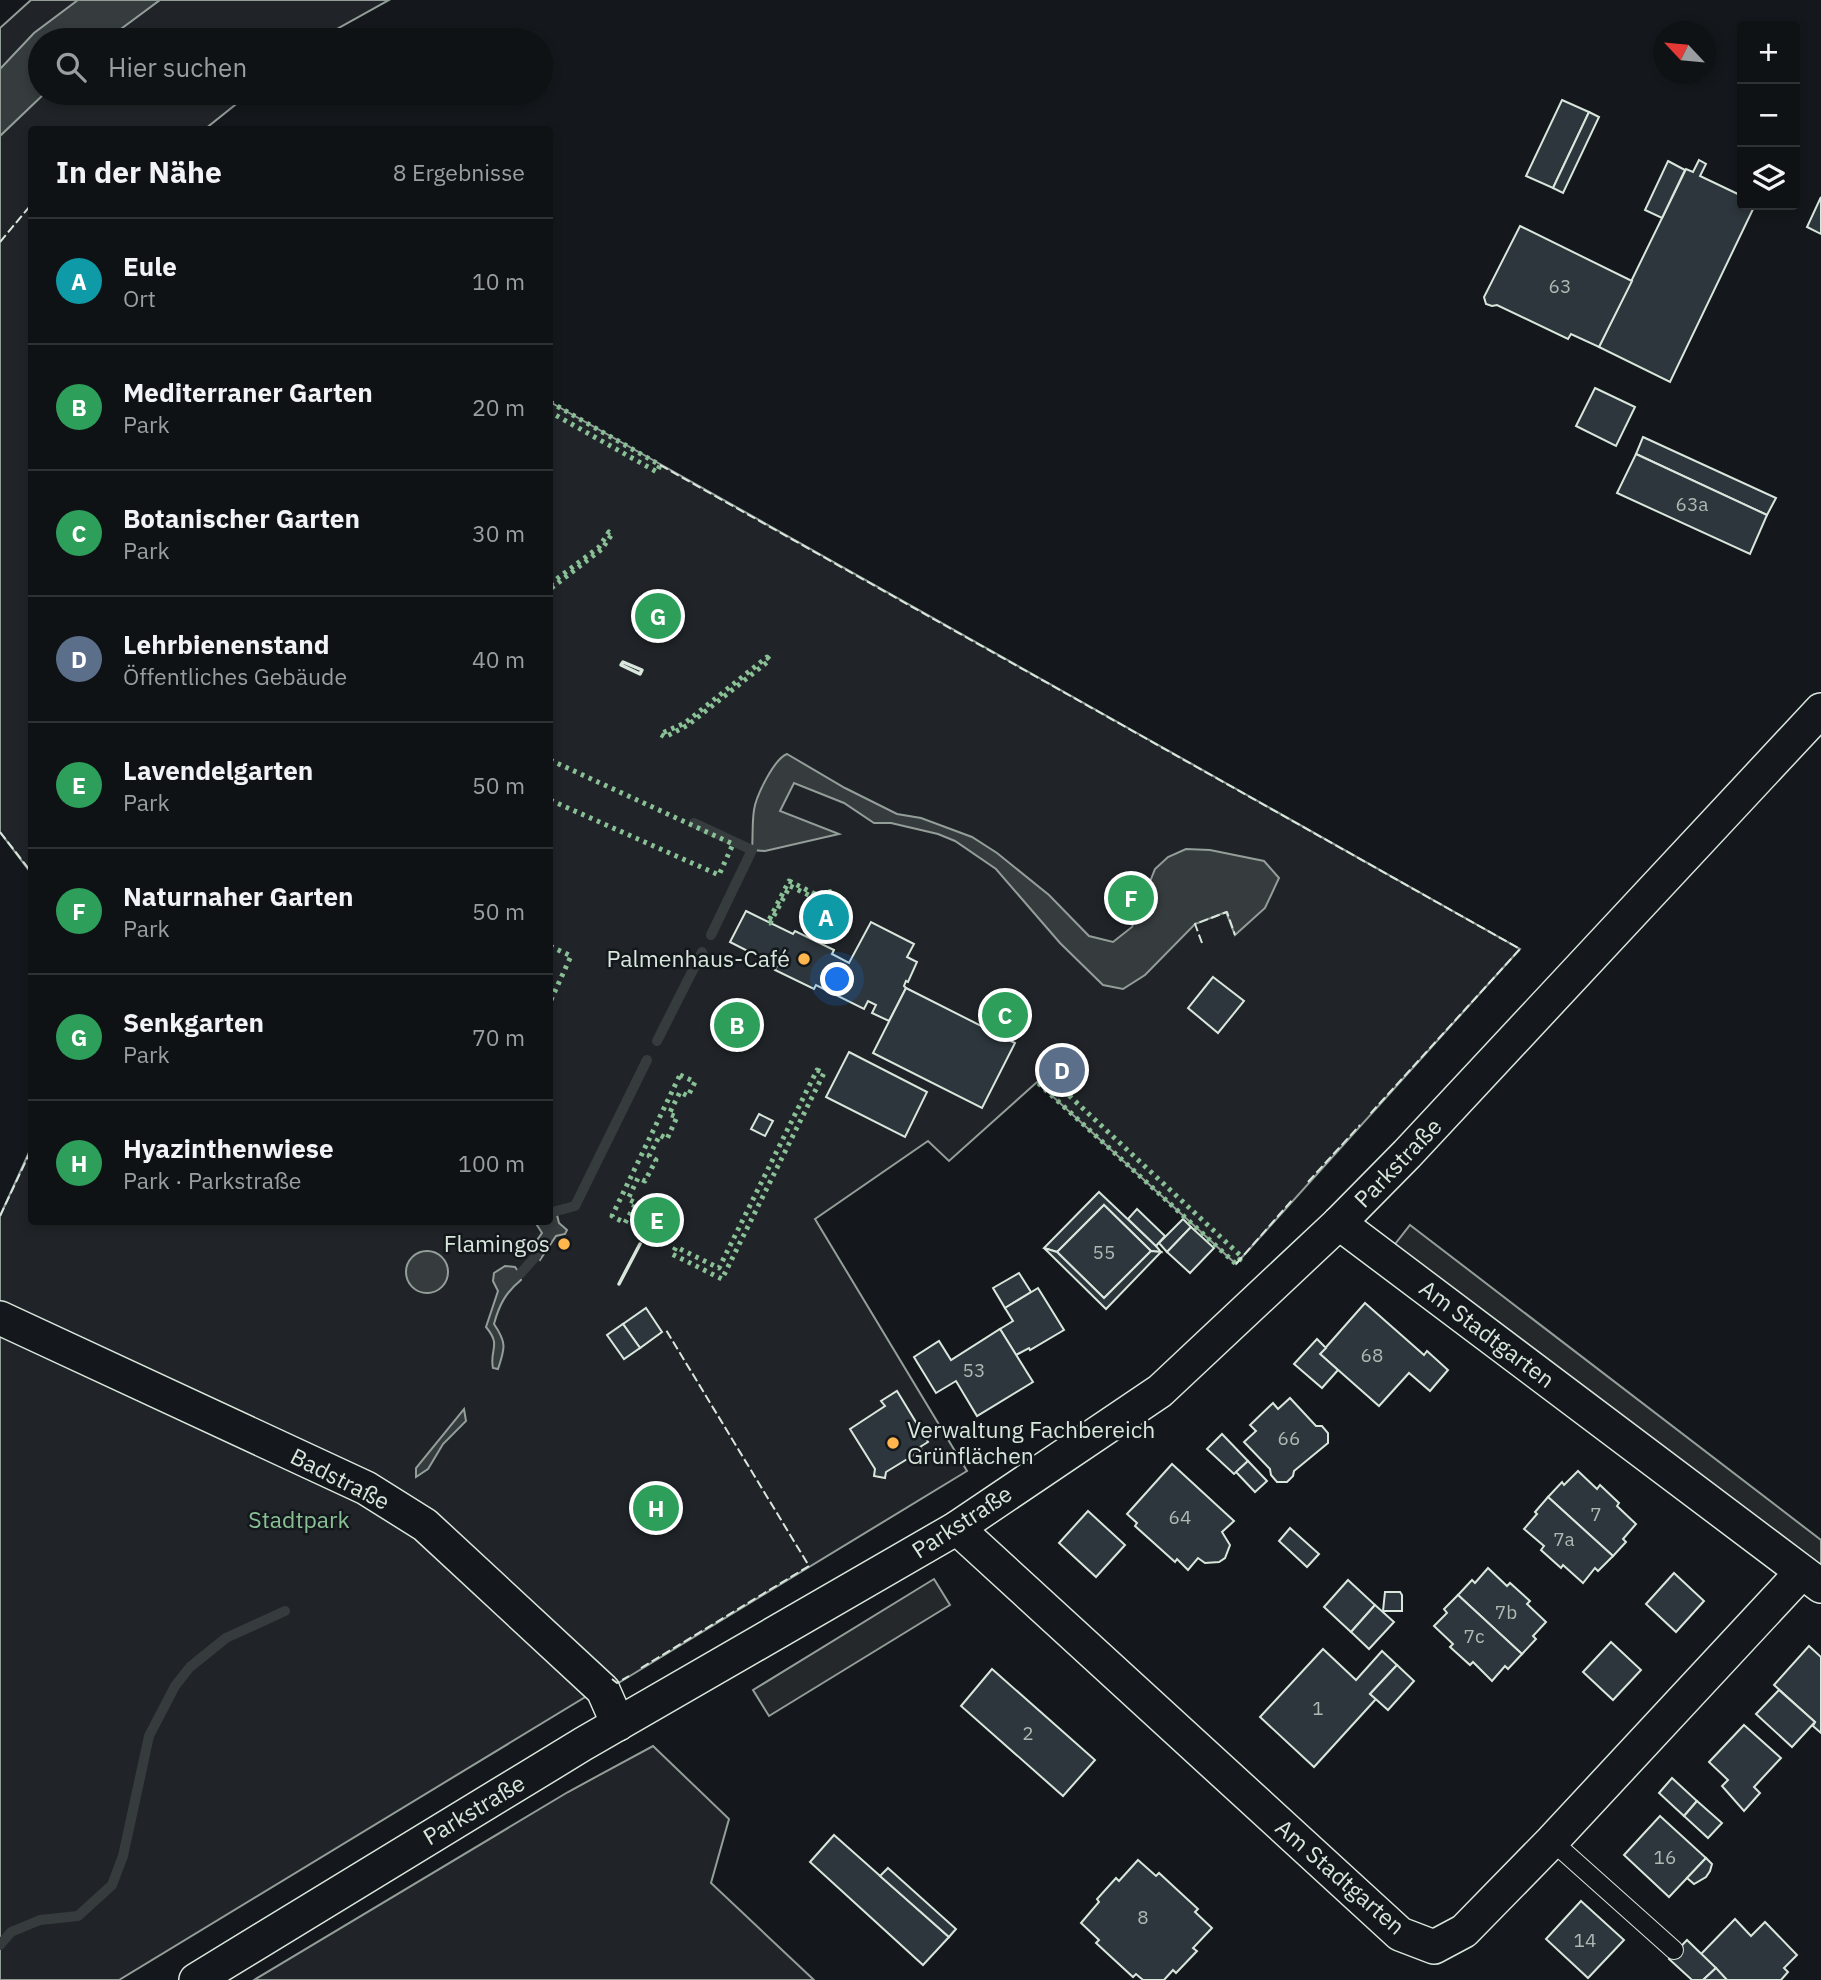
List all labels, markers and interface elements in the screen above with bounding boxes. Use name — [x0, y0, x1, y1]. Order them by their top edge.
north arrow — [1653, 21, 1716, 84]
map controls — [1737, 21, 1800, 210]
button: + — [1737, 21, 1800, 84]
search box — [28, 28, 553, 105]
icon: search — [52, 48, 90, 86]
text: Hier suchen — [108, 50, 247, 84]
button: − — [1737, 84, 1800, 147]
button: layers — [1737, 147, 1800, 210]
text: In der Nähe — [56, 152, 222, 191]
text: 8 Ergebnisse — [393, 157, 525, 187]
text: Eule — [123, 249, 177, 283]
text: A — [71, 266, 87, 296]
text: 10 m — [472, 266, 525, 296]
house number: 63 — [1549, 274, 1571, 298]
text: Ort — [123, 283, 156, 313]
text: Mediterraner Garten — [123, 375, 373, 409]
text: B — [71, 392, 87, 422]
text: 20 m — [472, 392, 525, 422]
text: Park — [123, 409, 170, 439]
house number: 63a — [1676, 492, 1708, 516]
text: Botanischer Garten — [123, 501, 360, 535]
text: C — [72, 518, 86, 548]
text: 30 m — [472, 518, 525, 548]
text: Park — [123, 535, 170, 565]
pin: G — [635, 590, 681, 642]
text: Lehrbienenstand — [123, 627, 330, 661]
text: D — [71, 644, 87, 674]
text: 40 m — [472, 644, 525, 674]
text: Öffentliches Gebäude — [123, 661, 347, 691]
text: Lavendelgarten — [123, 753, 313, 787]
text: E — [72, 770, 86, 800]
text: 50 m — [472, 770, 525, 800]
text: Park — [123, 787, 170, 817]
pin: F — [1108, 872, 1154, 924]
text: Naturnaher Garten — [123, 879, 354, 913]
pin: A — [803, 891, 849, 943]
text: F — [72, 896, 86, 926]
text: 50 m — [472, 896, 525, 926]
text: Park — [123, 913, 170, 943]
place label: Palmenhaus-Café — [607, 943, 790, 973]
marker: Palmenhaus-Café — [796, 951, 812, 967]
your location — [820, 962, 854, 996]
pin: C — [982, 989, 1028, 1041]
pin: B — [714, 999, 760, 1051]
text: Senkgarten — [123, 1005, 264, 1039]
text: G — [71, 1022, 87, 1052]
text: 70 m — [472, 1022, 525, 1052]
text: Park — [123, 1039, 170, 1069]
pin: D — [1039, 1044, 1085, 1096]
street label: Parkstraße — [1347, 1111, 1447, 1214]
text: Hyazinthenwiese — [123, 1131, 334, 1165]
text: H — [71, 1148, 87, 1178]
text: 100 m — [458, 1148, 525, 1178]
text: Park · Parkstraße — [123, 1165, 301, 1195]
pin: E — [634, 1194, 680, 1246]
place label: Flamingos — [444, 1228, 550, 1258]
marker: Flamingos — [556, 1236, 572, 1252]
house number: 55 — [1093, 1240, 1115, 1264]
street label: Am Stadtgarten — [1414, 1273, 1561, 1394]
house number: 68 — [1361, 1343, 1383, 1367]
house number: 53 — [963, 1358, 985, 1382]
place label: Verwaltung Fachbereich Grünflächen — [907, 1414, 1155, 1470]
house number: 66 — [1278, 1426, 1300, 1450]
marker: Verwaltung Fachbereich Grünflächen — [885, 1435, 901, 1451]
street label: Badstraße — [286, 1440, 395, 1516]
street label: Parkstraße — [906, 1478, 1017, 1565]
pin: H — [633, 1482, 679, 1534]
house number: 7 — [1590, 1502, 1602, 1526]
park label: Stadtpark — [248, 1504, 350, 1534]
house number: 64 — [1169, 1505, 1191, 1529]
house number: 7a — [1553, 1527, 1575, 1551]
house number: 7b — [1495, 1600, 1517, 1624]
house number: 7c — [1464, 1624, 1485, 1648]
house number: 1 — [1312, 1696, 1324, 1720]
house number: 2 — [1022, 1721, 1034, 1745]
street label: Parkstraße — [417, 1767, 530, 1851]
street label: Am Stadtgarten — [1270, 1812, 1412, 1941]
house number: 16 — [1654, 1845, 1676, 1869]
house number: 8 — [1137, 1905, 1149, 1929]
house number: 14 — [1574, 1928, 1596, 1952]

